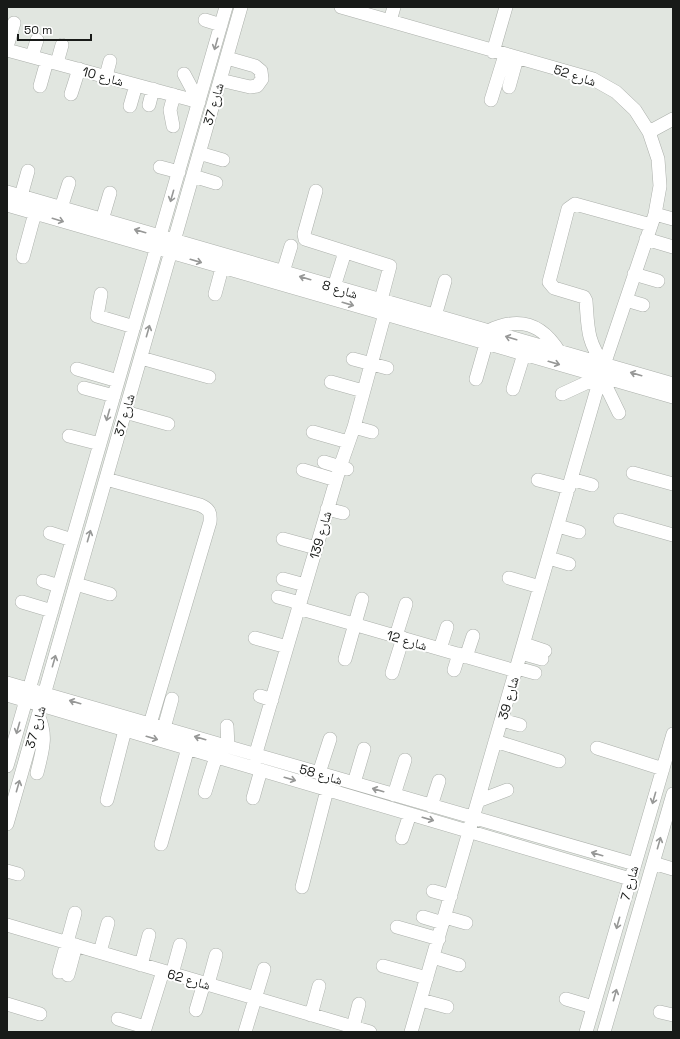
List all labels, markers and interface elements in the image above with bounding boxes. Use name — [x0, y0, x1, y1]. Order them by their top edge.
scale bar — [18, 16, 91, 42]
text: 50 m — [24, 22, 52, 38]
one-way arrow — [212, 38, 219, 51]
street label: شارع 52 — [551, 61, 598, 91]
street label: شارع 10 — [80, 63, 125, 91]
street label: شارع 37 — [199, 81, 229, 128]
one-way arrow — [168, 190, 175, 203]
one-way arrow — [51, 217, 64, 224]
one-way arrow — [133, 227, 146, 234]
one-way arrow — [189, 258, 202, 265]
one-way arrow — [299, 274, 312, 281]
street label: شارع 8 — [320, 276, 360, 304]
one-way arrow — [341, 301, 354, 308]
one-way arrow — [145, 324, 153, 337]
one-way arrow — [504, 334, 517, 341]
one-way arrow — [547, 360, 560, 367]
one-way arrow — [629, 369, 642, 377]
street label: شارع 37 — [110, 392, 140, 439]
one-way arrow — [104, 409, 111, 422]
street label: شارع 139 — [306, 509, 336, 561]
one-way arrow — [86, 530, 93, 543]
street label: شارع 12 — [384, 627, 429, 655]
one-way arrow — [51, 655, 58, 668]
street label: شارع 39 — [494, 675, 524, 722]
one-way arrow — [68, 698, 81, 705]
street label: شارع 37 — [21, 704, 51, 751]
one-way arrow — [14, 722, 21, 735]
one-way arrow — [193, 734, 206, 741]
one-way arrow — [145, 735, 158, 742]
street label: شارع 58 — [297, 760, 344, 790]
one-way arrow — [283, 776, 296, 783]
one-way arrow — [15, 780, 22, 793]
one-way arrow — [372, 786, 385, 793]
one-way arrow — [650, 791, 657, 804]
one-way arrow — [421, 816, 434, 823]
one-way arrow — [656, 837, 663, 850]
one-way arrow — [591, 850, 604, 857]
street label: شارع 7 — [616, 864, 643, 903]
one-way arrow — [614, 916, 621, 929]
street label: شارع 62 — [165, 965, 212, 995]
one-way arrow — [612, 988, 619, 1001]

